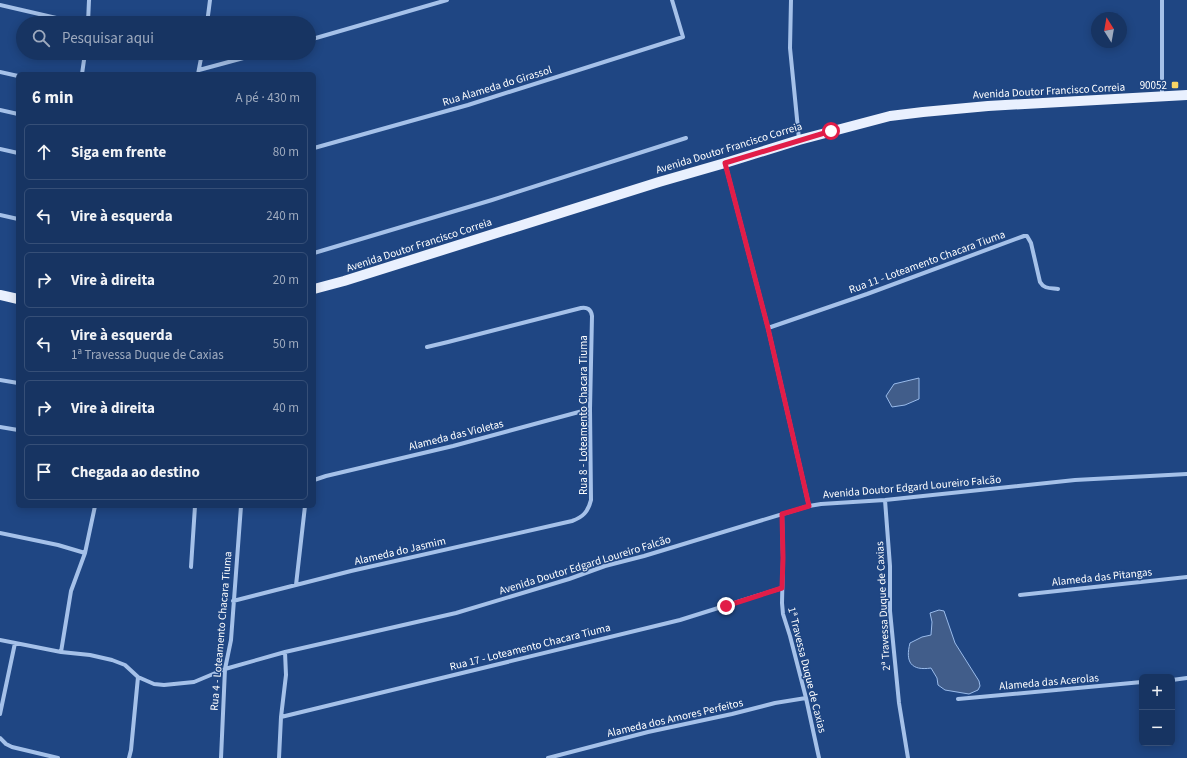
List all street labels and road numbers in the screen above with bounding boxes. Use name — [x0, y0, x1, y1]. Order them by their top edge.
street label: Rua Alameda do Girassol — [440, 62, 554, 110]
street label: Avenida Doutor Francisco Correia — [973, 80, 1125, 102]
street label: Avenida Doutor Francisco Correia — [654, 119, 804, 177]
street label: Avenida Doutor Francisco Correia — [344, 214, 494, 276]
street label: Rua 11 - Loteamento Chacara Tiuma — [847, 227, 1007, 297]
street label: Rua 8 - Loteamento Chacara Tiuma — [576, 335, 591, 495]
street label: Alameda das Violetas — [407, 416, 505, 454]
street label: Avenida Doutor Edgard Loureiro Falcão — [822, 472, 1002, 502]
street label: Avenida Doutor Edgard Loureiro Falcão — [497, 532, 673, 598]
street label: Alameda do Jasmim — [353, 533, 447, 569]
street label: 2ª Travessa Duque de Caxias — [872, 541, 894, 671]
street label: Rua 4 - Loteamento Chacara Tiuma — [207, 551, 235, 711]
street label: Alameda das Pitangas — [1051, 564, 1153, 590]
street label: 1ª Travessa Duque de Caxias — [784, 605, 830, 735]
street label: Rua 17 - Loteamento Chacara Tiuma — [448, 620, 612, 674]
street label: Alameda das Acerolas — [999, 670, 1100, 694]
street label: Alameda dos Amores Perfeitos — [605, 695, 745, 741]

